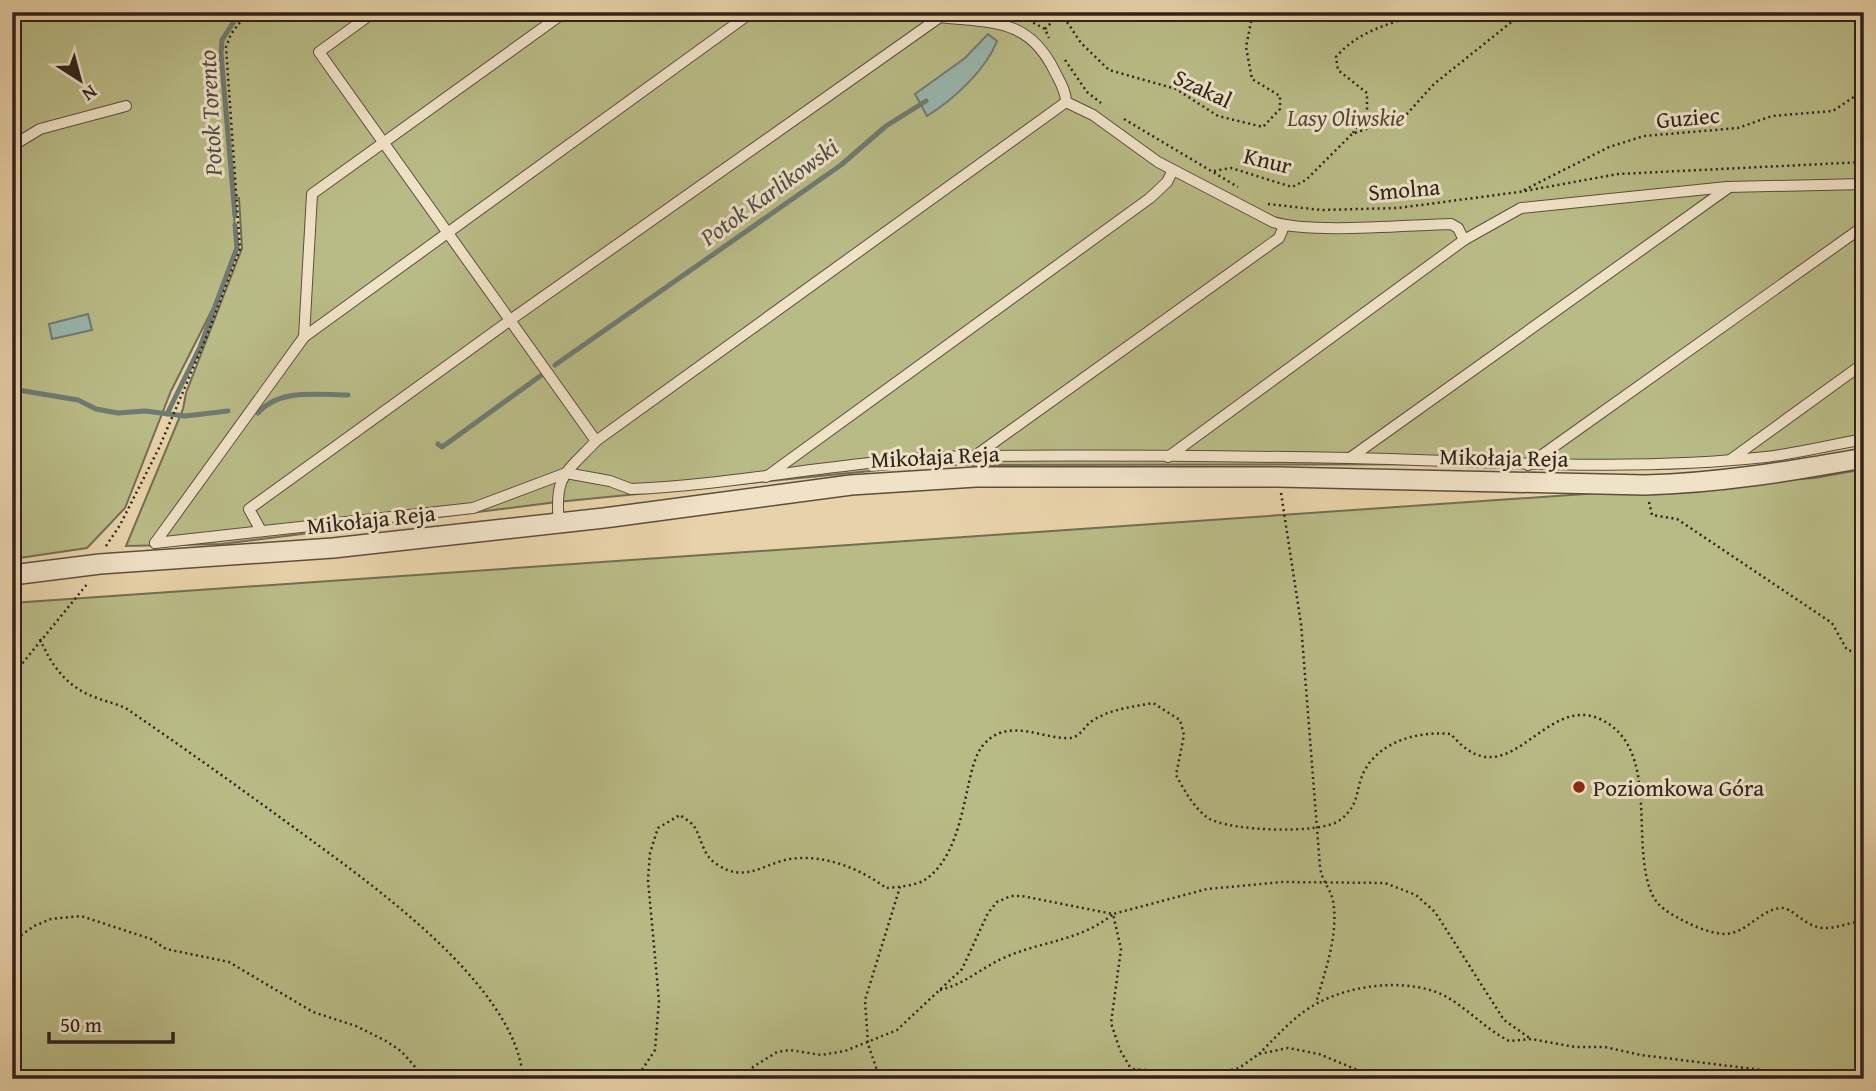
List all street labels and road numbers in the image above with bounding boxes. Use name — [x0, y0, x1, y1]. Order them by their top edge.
street label: Szakal — [1168, 60, 1238, 116]
street label: Guziec — [1655, 98, 1721, 136]
street label: Knur — [1241, 138, 1296, 182]
street label: Smolna — [1367, 169, 1441, 209]
street label: Mikołaja Reja — [870, 436, 1000, 476]
street label: Mikołaja Reja — [1439, 439, 1569, 475]
street label: Mikołaja Reja — [305, 496, 437, 542]

